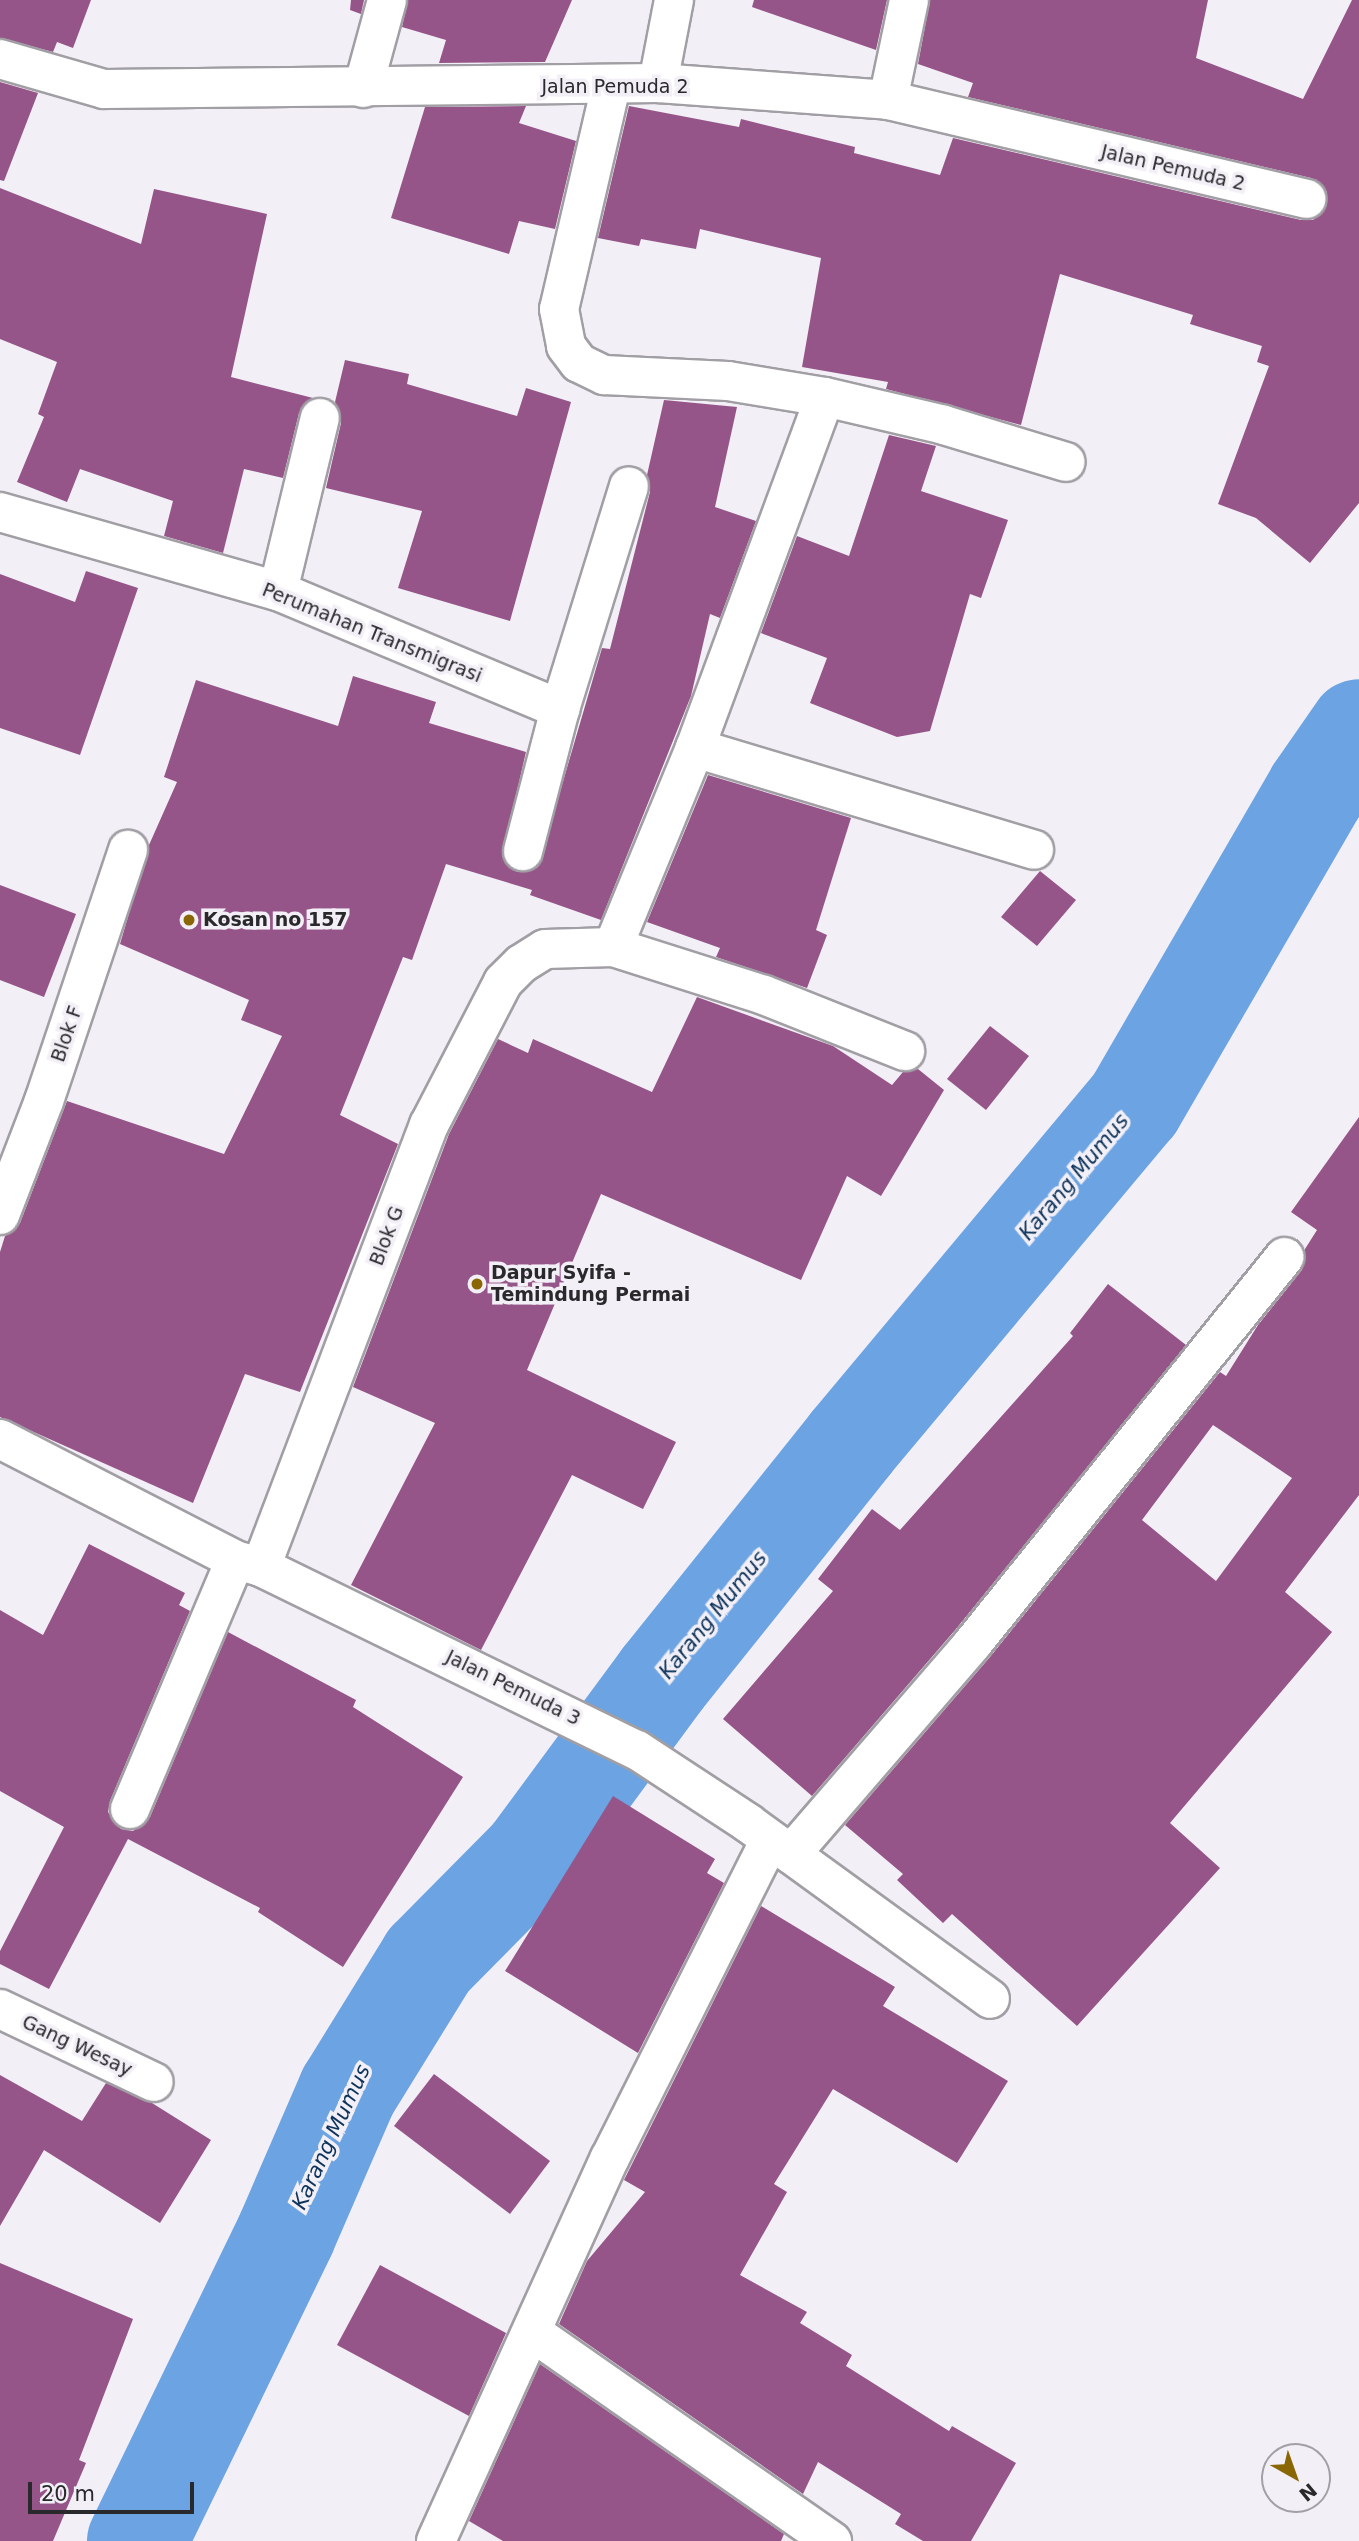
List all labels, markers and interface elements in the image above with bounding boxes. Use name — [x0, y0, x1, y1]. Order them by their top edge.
street label: Jalan Pemuda 2 — [541, 76, 689, 98]
street label: Jalan Pemuda 2 — [1099, 140, 1247, 196]
street label: Perumahan Transmigrasi — [259, 578, 485, 688]
place label: Kosan no 157 — [203, 909, 348, 931]
marker: Kosan no 157 — [181, 912, 197, 928]
street label: Blok F — [47, 1003, 87, 1065]
water label: Karang Mumus — [1014, 1109, 1134, 1245]
street label: Blok G — [365, 1203, 409, 1269]
place label: Dapur Syifa - Temindung Permai — [491, 1262, 690, 1306]
marker: Dapur Syifa - Temindung Permai — [469, 1276, 485, 1292]
water label: Karang Mumus — [654, 1546, 772, 1684]
street label: Jalan Pemuda 3 — [442, 1646, 584, 1730]
street label: Gang Wesay — [18, 2011, 136, 2081]
water label: Karang Mumus — [286, 2061, 376, 2213]
north arrow — [1261, 2443, 1331, 2513]
scale bar — [32, 2468, 198, 2512]
text: N — [1295, 2479, 1321, 2506]
text: 20 m — [41, 2482, 95, 2506]

